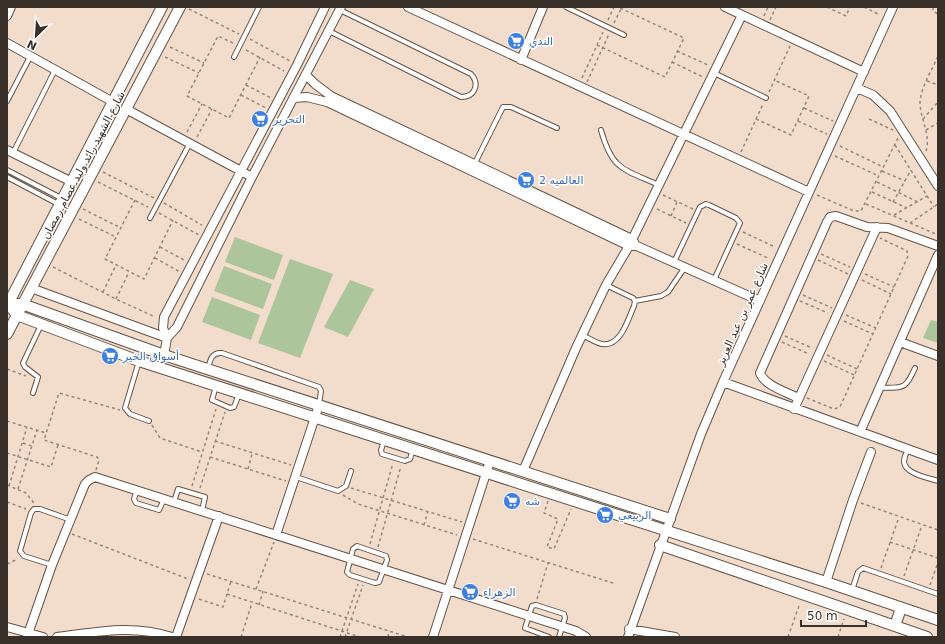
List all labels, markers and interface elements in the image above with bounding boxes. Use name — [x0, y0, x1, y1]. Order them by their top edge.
north arrow — [16, 16, 56, 56]
supermarket icon: الندي — [506, 31, 526, 51]
place label: الندي — [529, 35, 553, 48]
text: N — [25, 37, 39, 52]
street label: شارع الشهيد رائد وليد عصام رمضان — [39, 89, 128, 241]
supermarket icon: التحرير — [250, 109, 270, 129]
place label: التحرير — [272, 113, 305, 126]
supermarket icon: العالميه 2 — [516, 170, 536, 190]
place label: العالميه 2 — [539, 174, 584, 187]
street label: شارع عمر بن عبد العزيز — [713, 261, 771, 369]
supermarket icon: أسواق الخير — [100, 346, 120, 366]
place label: أسواق الخير — [122, 349, 179, 363]
supermarket icon: شه — [502, 491, 522, 511]
place label: شه — [525, 495, 540, 508]
supermarket icon: الربيعي — [595, 505, 615, 525]
place label: الربيعي — [618, 509, 651, 522]
supermarket icon: الزهراء — [460, 582, 480, 602]
place label: الزهراء — [483, 586, 516, 599]
scale bar — [801, 602, 866, 628]
text: 50 m — [807, 609, 838, 623]

